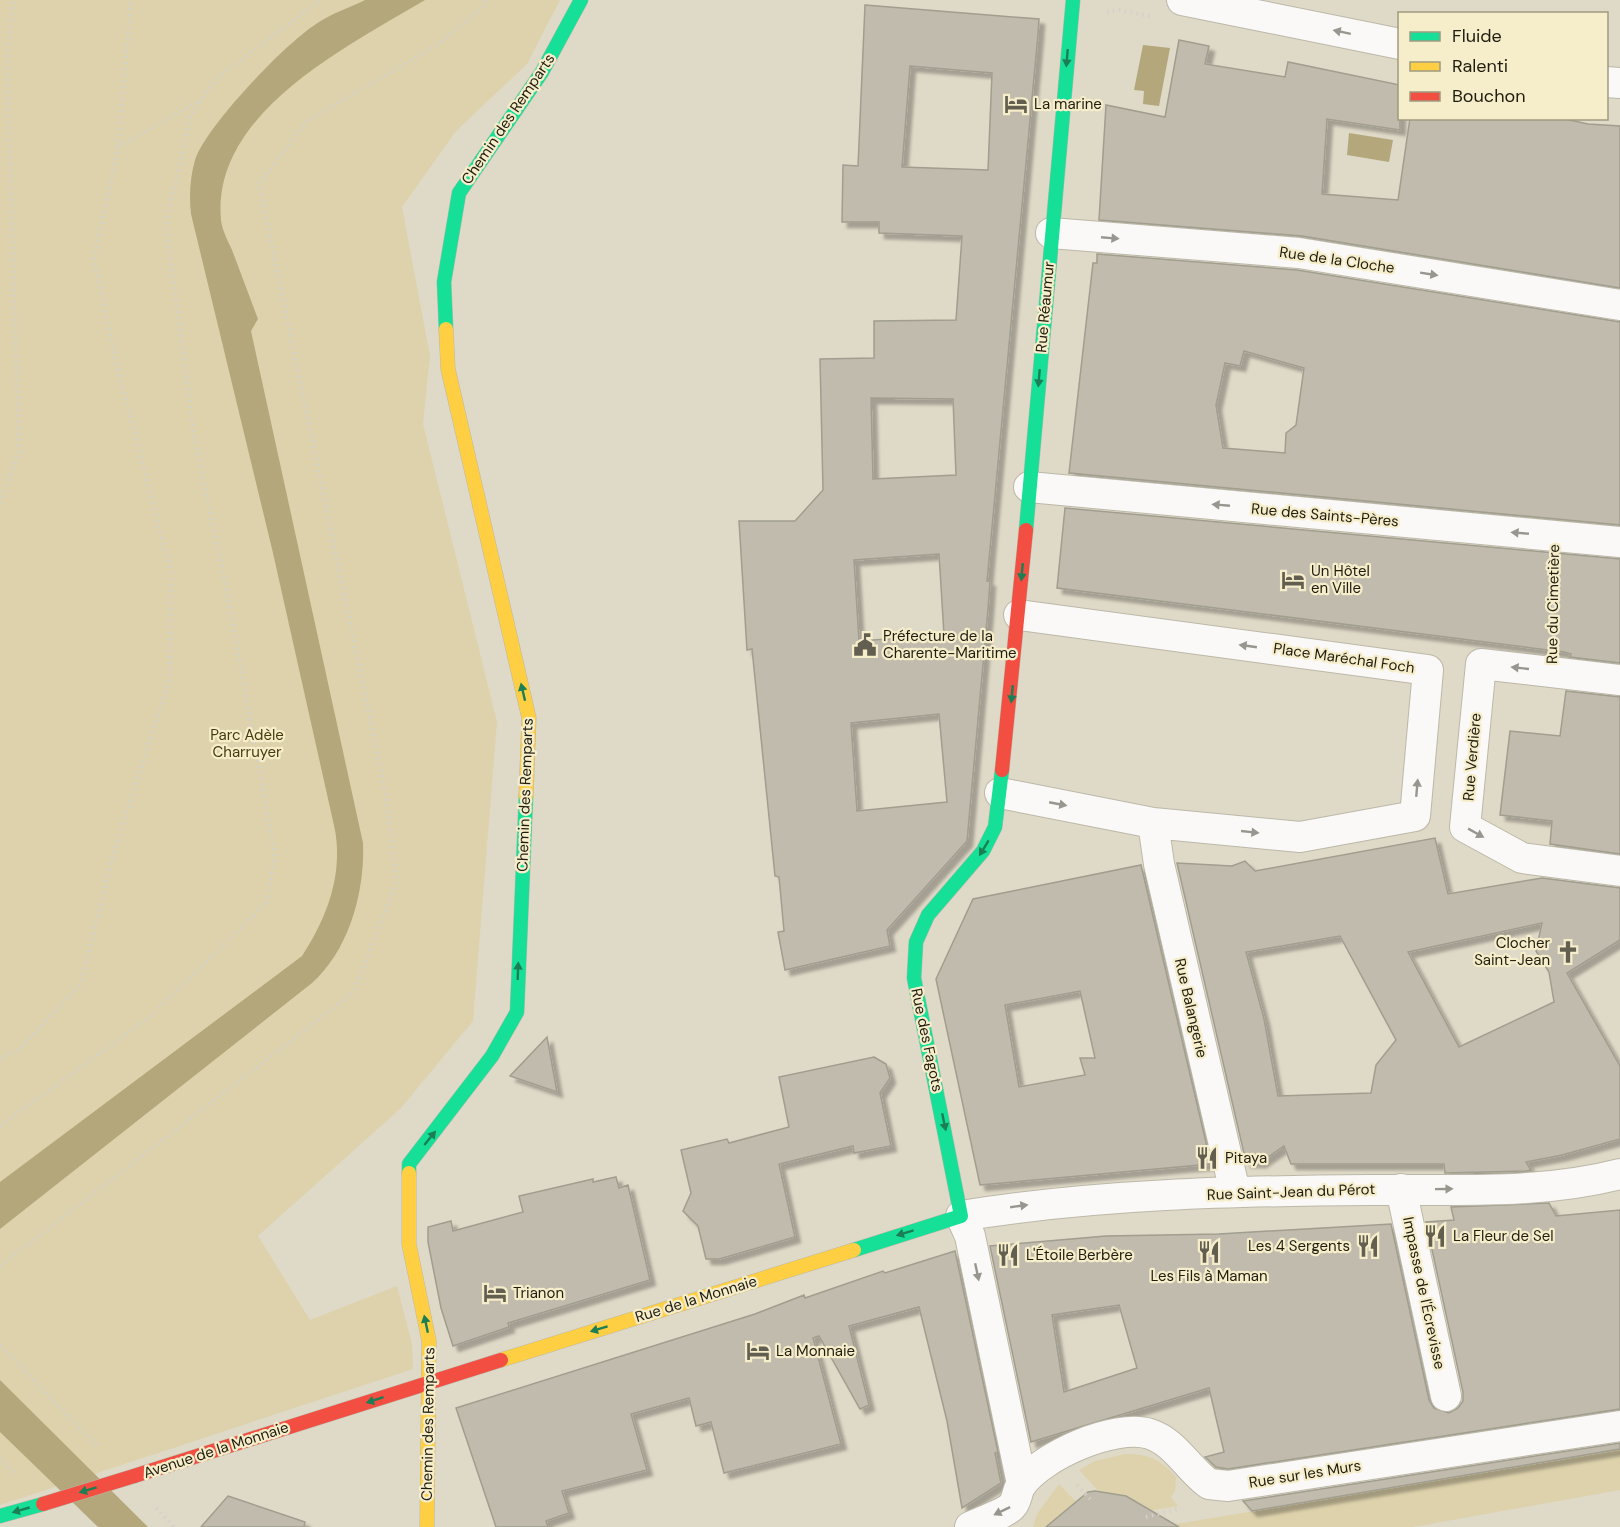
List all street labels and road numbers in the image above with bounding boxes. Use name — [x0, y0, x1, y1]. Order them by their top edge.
street label: Chemin des Remparts — [457, 50, 559, 188]
street label: Rue de la Cloche — [1278, 242, 1396, 278]
street label: Rue Réaumur — [1031, 260, 1059, 353]
street label: Rue des Saints-Pères — [1250, 499, 1400, 531]
street label: Rue du Cimetière — [1542, 544, 1564, 664]
street label: Place Maréchal Foch — [1272, 638, 1416, 678]
street label: Rue Verdière — [1458, 712, 1486, 802]
street label: Chemin des Remparts — [512, 718, 538, 872]
street label: Rue Balangerie — [1170, 956, 1212, 1060]
street label: Rue des Fagots — [906, 986, 948, 1094]
street label: Rue Saint-Jean du Pérot — [1206, 1179, 1376, 1205]
street label: Impasse de l'Écrevisse — [1398, 1215, 1450, 1371]
street label: Rue de la Monnaie — [633, 1271, 759, 1327]
street label: Chemin des Remparts — [417, 1347, 439, 1501]
street label: Avenue de la Monnaie — [141, 1417, 291, 1483]
street label: Rue sur les Murs — [1247, 1455, 1363, 1493]

